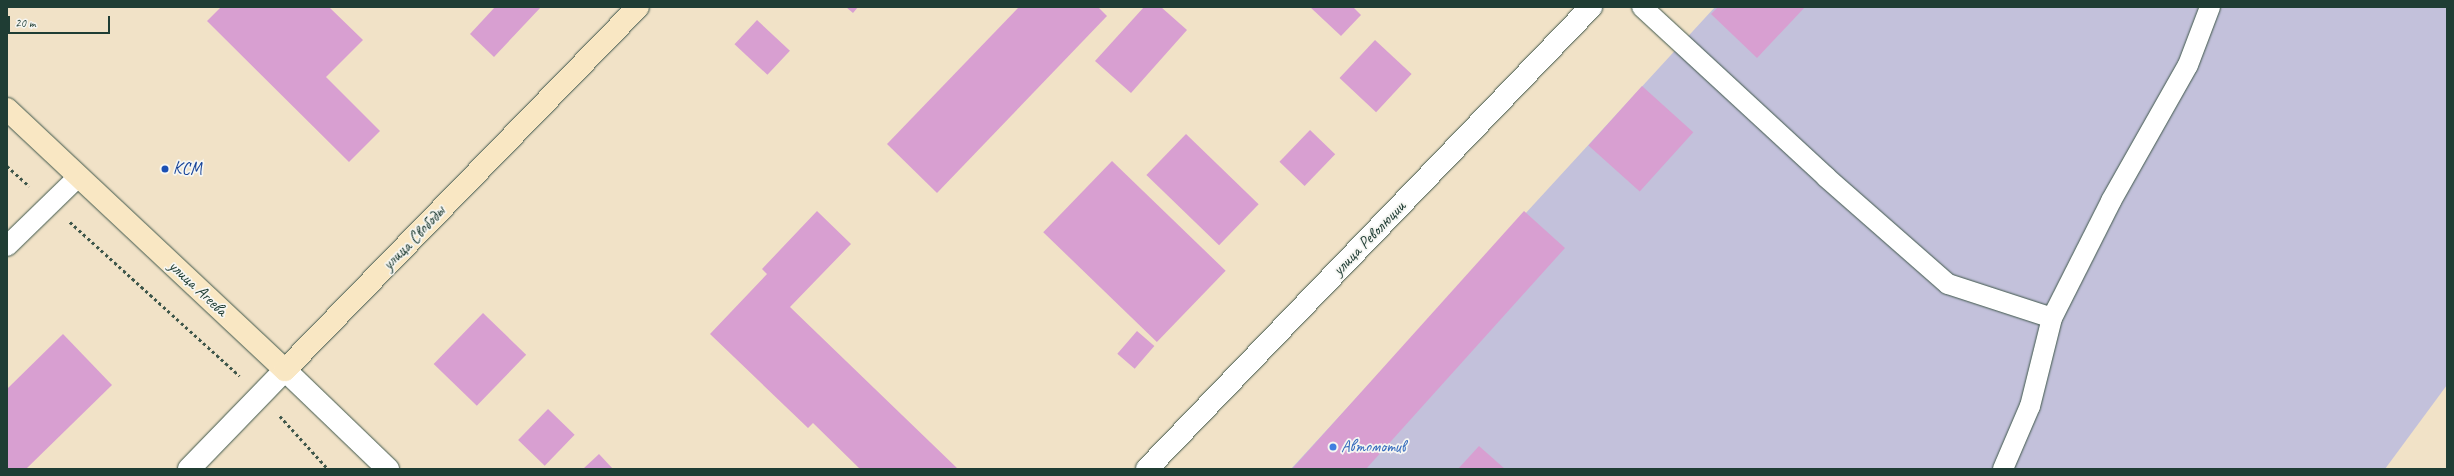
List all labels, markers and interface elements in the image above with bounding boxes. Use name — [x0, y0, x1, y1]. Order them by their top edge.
scale bar — [10, 8, 112, 34]
text: 20 m — [15, 15, 35, 31]
place label: КСМ — [173, 159, 202, 179]
marker: КСМ — [160, 164, 170, 174]
street label: улица Революции — [1328, 196, 1410, 280]
street label: улица Свободы — [379, 202, 449, 274]
street label: улица Агеева — [164, 256, 232, 320]
place label: Автомотив — [1341, 437, 1406, 457]
marker: Автомотив — [1328, 442, 1338, 452]

